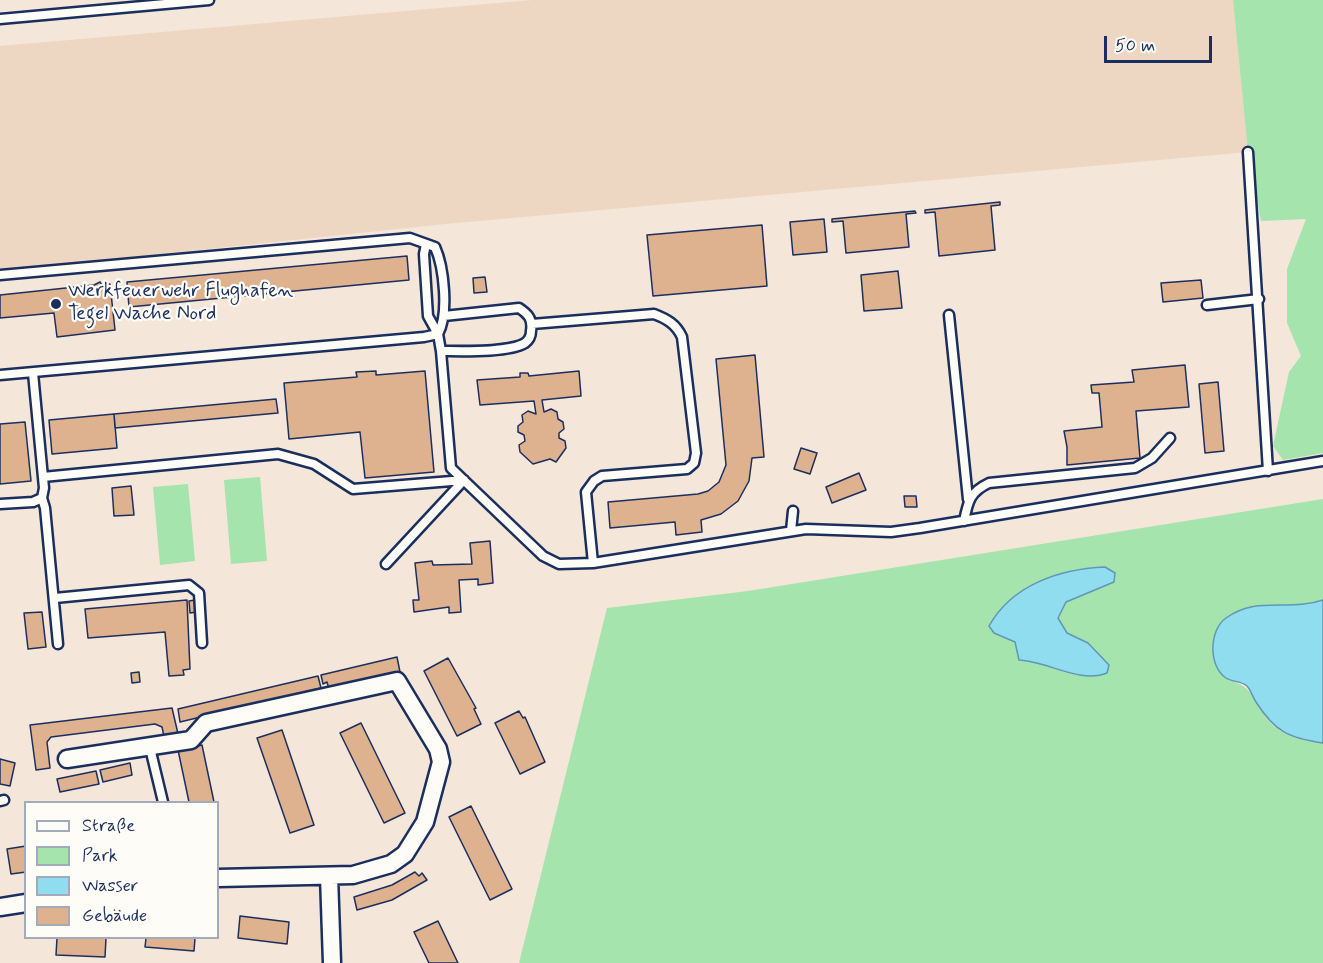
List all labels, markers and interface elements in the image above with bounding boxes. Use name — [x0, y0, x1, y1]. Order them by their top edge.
scale bar — [1107, 24, 1215, 62]
text: 50 m — [1115, 34, 1155, 58]
place label: Werkfeuerwehr Flughafen Tegel Wache Nord — [68, 280, 293, 327]
marker: Werkfeuerwehr Flughafen Tegel Wache Nord — [49, 297, 63, 311]
legend — [24, 801, 219, 939]
text: Straße — [82, 814, 135, 838]
text: Park — [82, 844, 118, 868]
text: Wasser — [82, 874, 138, 898]
text: Gebäude — [82, 904, 147, 928]

